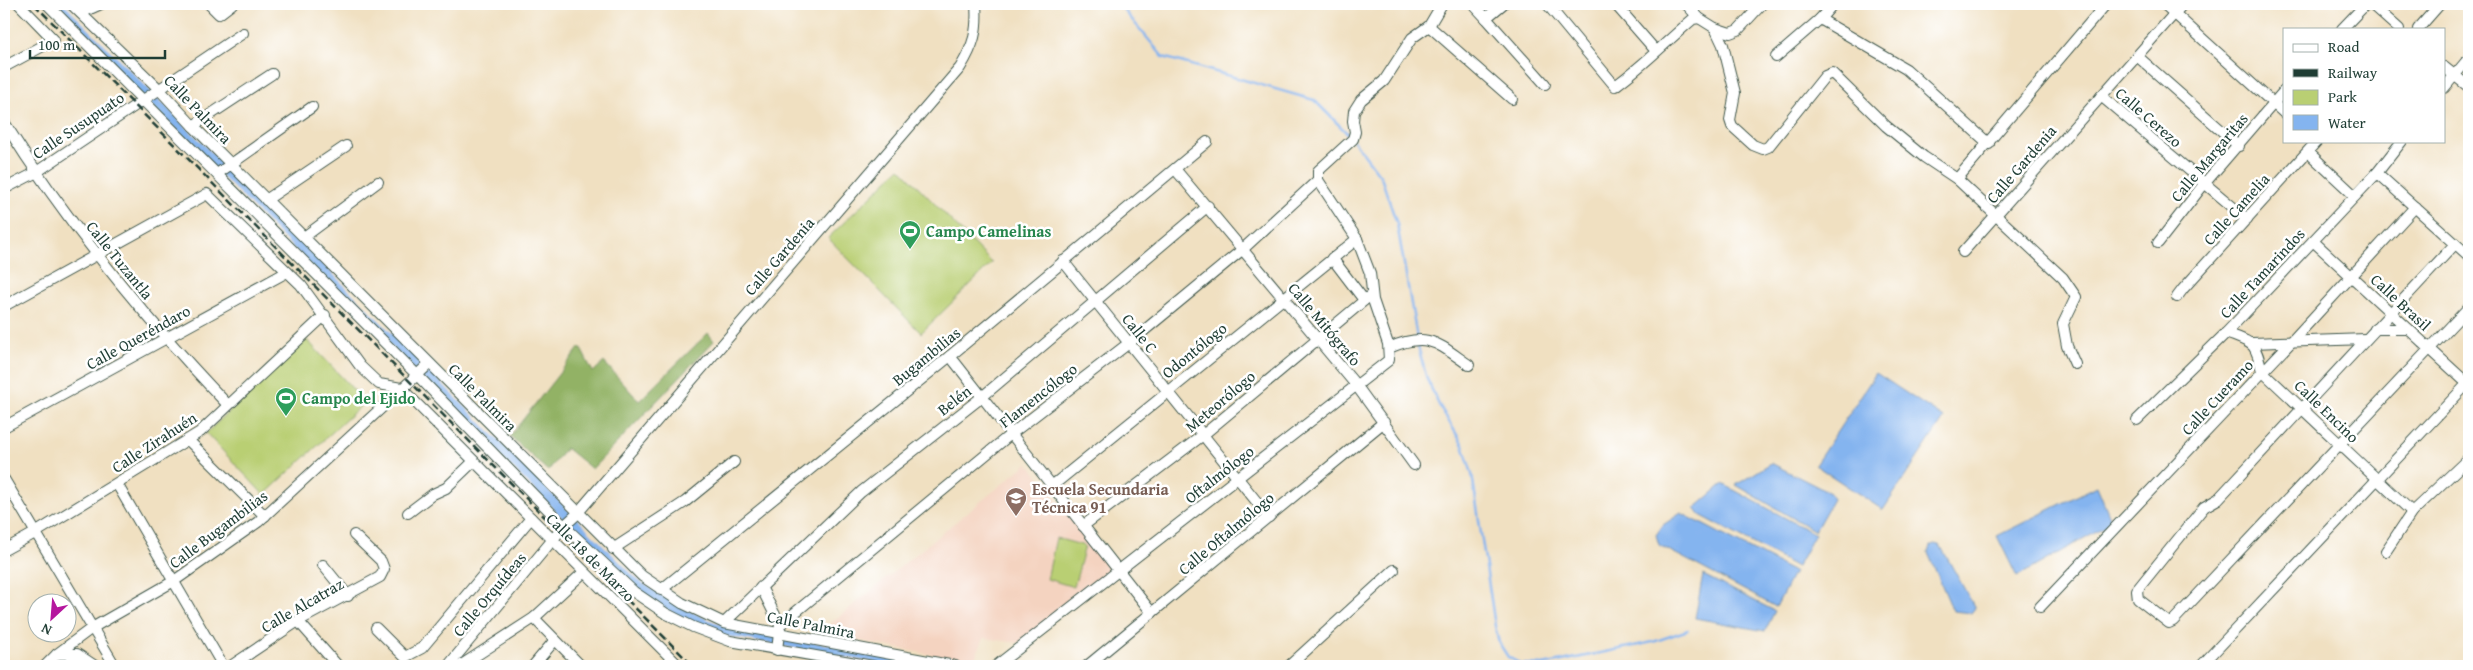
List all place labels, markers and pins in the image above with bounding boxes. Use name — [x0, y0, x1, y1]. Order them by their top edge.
sports icon: Campo Camelinas — [898, 219, 922, 250]
place label: Campo Camelinas — [926, 219, 1052, 243]
sports icon: Campo del Ejido — [274, 386, 298, 417]
place label: Campo del Ejido — [302, 386, 416, 410]
place label: Escuela Secundaria Técnica 91 — [1032, 477, 1170, 519]
school or university icon: Escuela Secundaria Técnica 91 — [1004, 486, 1028, 517]

